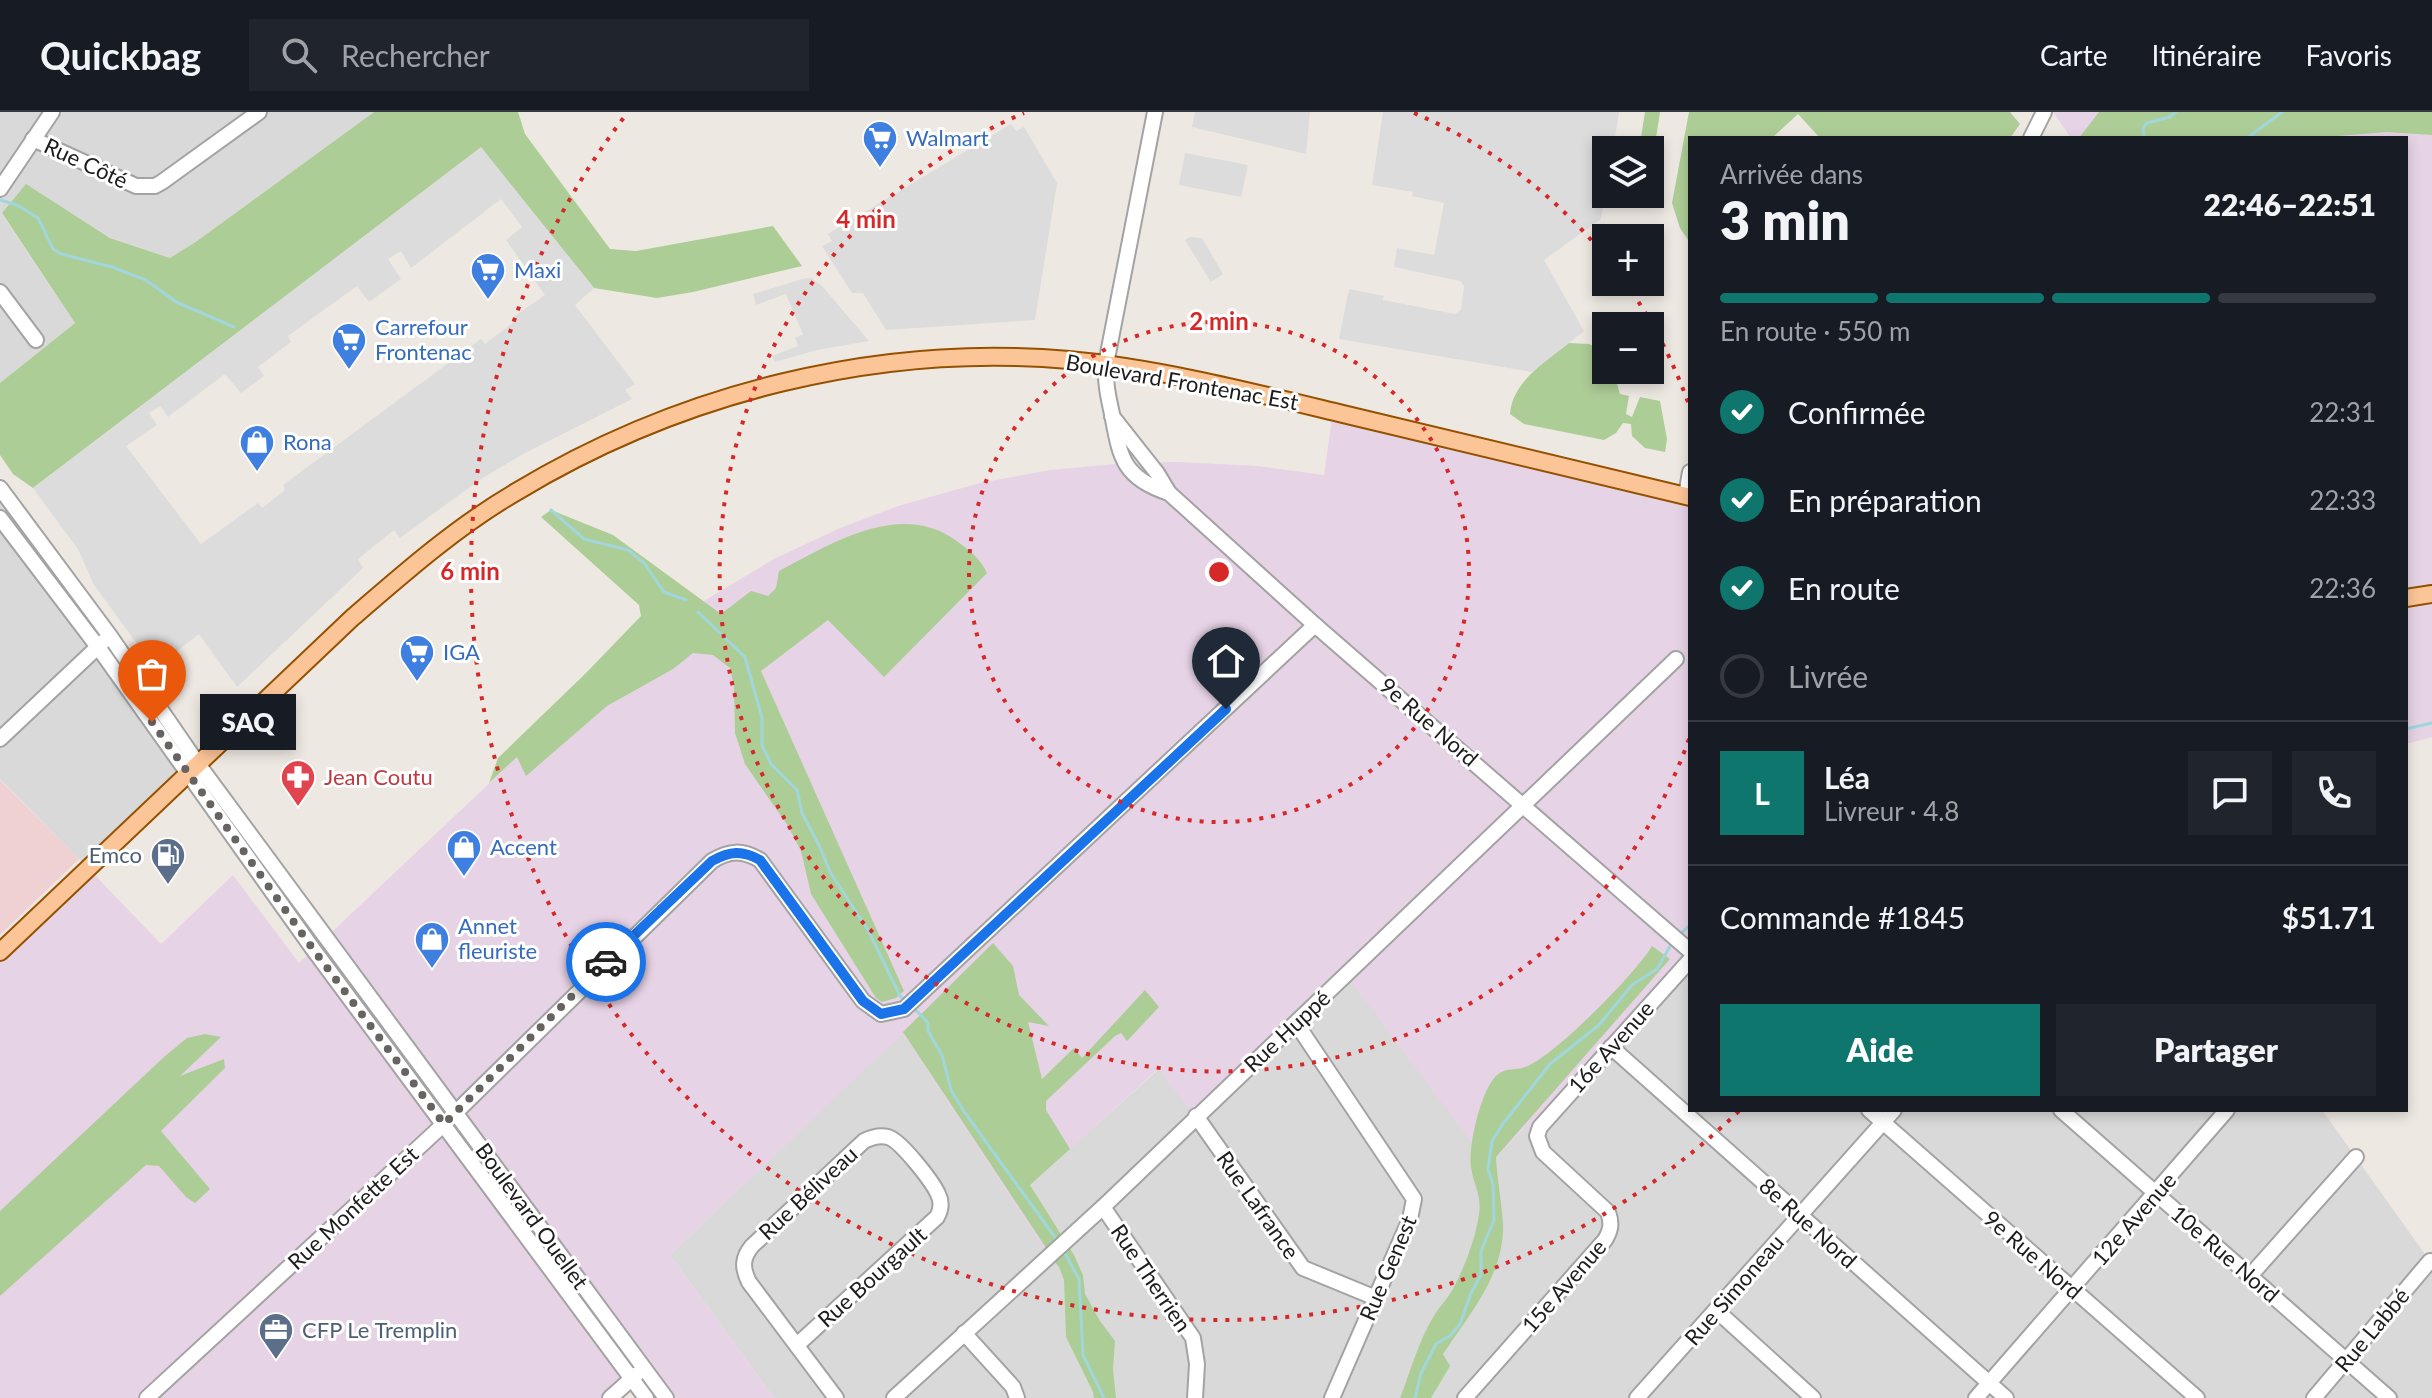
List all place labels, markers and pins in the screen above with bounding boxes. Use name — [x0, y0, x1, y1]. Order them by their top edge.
supermarket icon: Walmart — [861, 119, 899, 169]
place label: Walmart — [906, 124, 989, 151]
supermarket icon: Maxi — [469, 251, 507, 301]
place label: Maxi — [514, 256, 561, 283]
place label: Carrefour Frontenac — [375, 313, 472, 365]
supermarket icon: Carrefour Frontenac — [330, 321, 368, 371]
shop icon: Rona — [238, 423, 276, 473]
place label: Rona — [283, 428, 332, 455]
centre of rings — [1205, 558, 1233, 586]
pin — [1192, 627, 1260, 709]
supermarket icon: IGA — [398, 633, 436, 683]
place label: IGA — [443, 638, 480, 665]
pin — [118, 640, 186, 722]
callout: SAQ — [200, 694, 296, 750]
pharmacy icon: Jean Coutu — [279, 758, 317, 808]
place label: Jean Coutu — [324, 763, 433, 790]
shop icon: Accent — [445, 828, 483, 878]
place label: Accent — [490, 833, 557, 860]
fuel station icon: Emco — [149, 836, 187, 886]
place label: Emco — [89, 841, 142, 868]
place label: Annet fleuriste — [458, 912, 537, 964]
shop icon: Annet fleuriste — [413, 920, 451, 970]
office icon: CFP Le Tremplin — [257, 1311, 295, 1361]
place label: CFP Le Tremplin — [302, 1316, 457, 1343]

